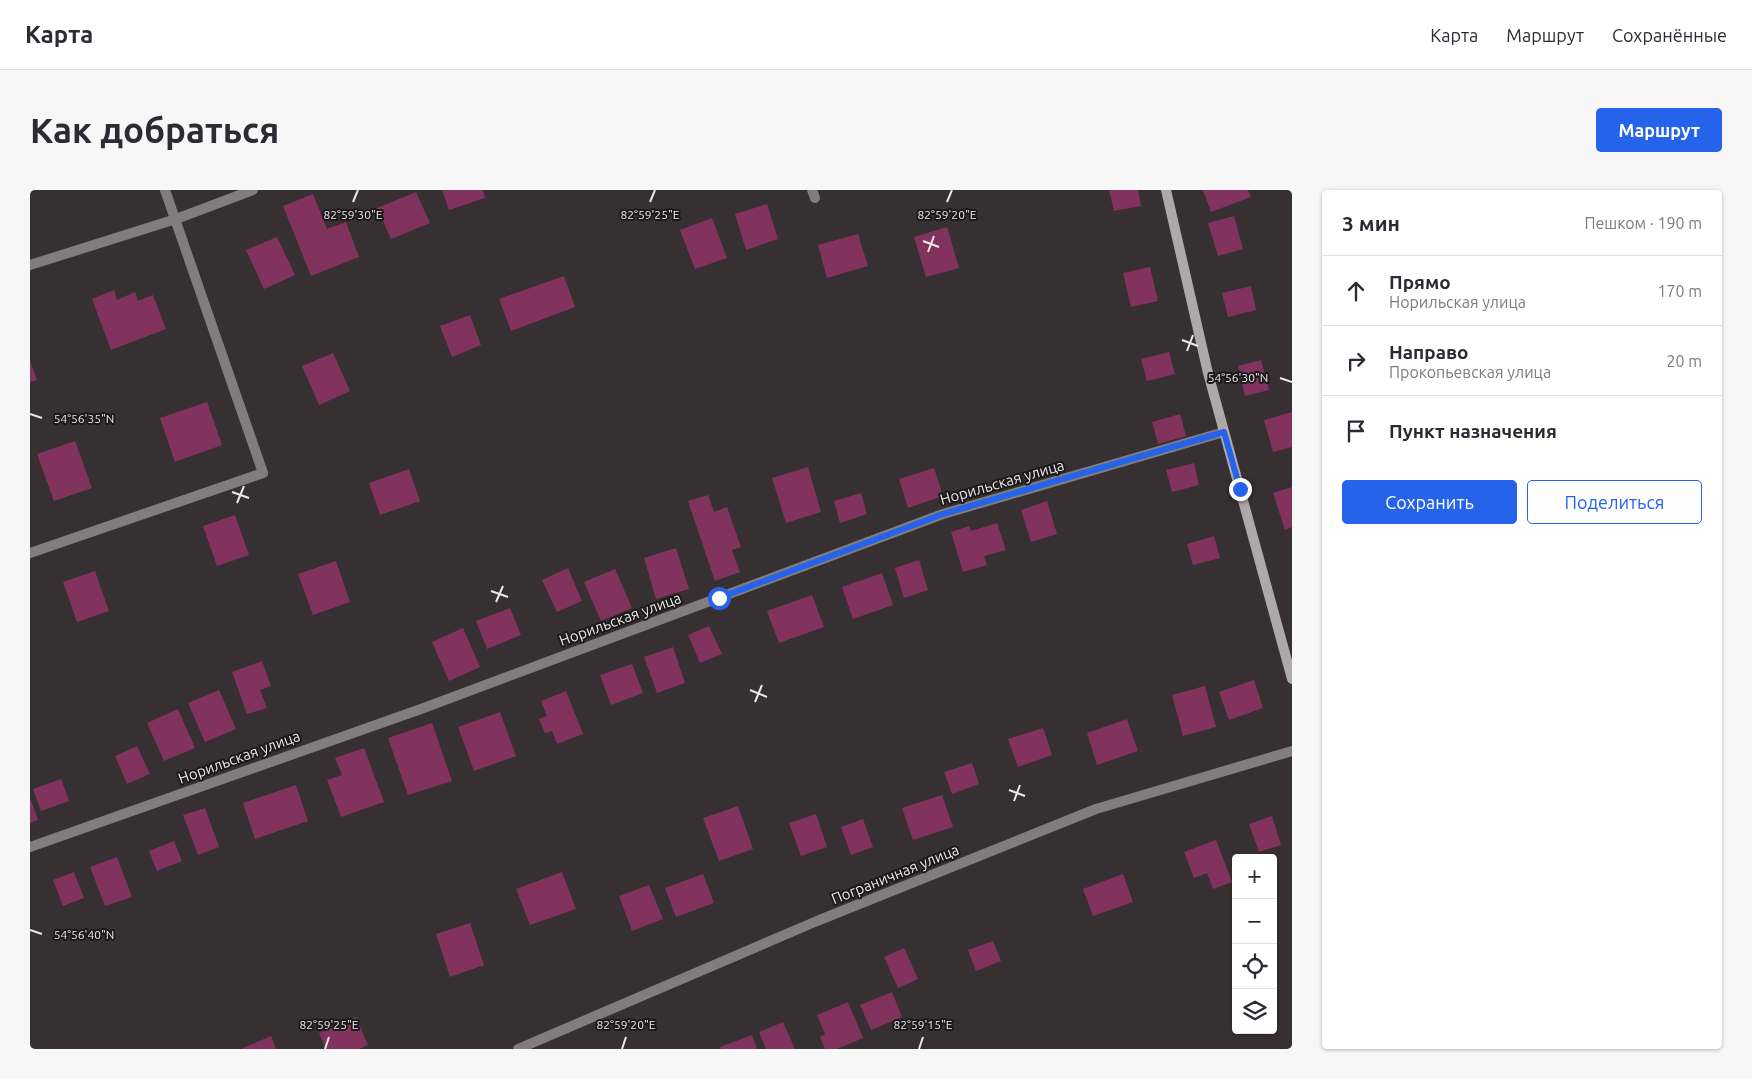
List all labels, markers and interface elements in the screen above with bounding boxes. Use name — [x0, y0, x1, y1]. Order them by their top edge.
text: Карта — [25, 21, 93, 48]
text: Карта — [1430, 25, 1478, 45]
text: Маршрут — [1506, 25, 1584, 45]
text: Сохранённые — [1612, 25, 1727, 45]
button: Маршрут — [1596, 108, 1722, 152]
text: Как добраться — [30, 110, 279, 150]
text: 82°59'30"E — [324, 208, 383, 221]
text: 82°59'25"E — [621, 208, 680, 221]
text: 82°59'20"E — [918, 208, 977, 221]
text: 3 мин — [1342, 211, 1400, 235]
text: Пешком · 190 m — [1584, 214, 1702, 232]
text: Прямо — [1389, 271, 1451, 293]
icon: ahead — [1342, 277, 1370, 305]
text: 170 m — [1657, 282, 1702, 300]
text: Норильская улица — [1389, 293, 1526, 311]
text: Направо — [1389, 341, 1469, 363]
icon: right — [1342, 347, 1370, 375]
text: 20 m — [1666, 352, 1702, 370]
text: Прокопьевская улица — [1389, 363, 1551, 381]
text: 54°56'30"N — [1208, 371, 1268, 384]
text: 54°56'35"N — [54, 412, 114, 425]
icon: arrive — [1342, 417, 1370, 445]
text: Пункт назначения — [1389, 420, 1557, 442]
street label: Норильская улица — [938, 456, 1066, 508]
route end — [1229, 478, 1252, 501]
button: Сохранить — [1342, 480, 1517, 524]
button: Поделиться — [1527, 480, 1702, 524]
route start — [708, 587, 731, 610]
street label: Норильская улица — [557, 589, 683, 649]
street label: Норильская улица — [176, 727, 302, 787]
street label: Пограничная улица — [829, 841, 961, 907]
map controls — [1232, 854, 1277, 1034]
button: + — [1232, 854, 1277, 899]
button: − — [1232, 899, 1277, 944]
text: 54°56'40"N — [54, 928, 114, 941]
button: locate — [1232, 944, 1277, 989]
button: layers — [1232, 989, 1277, 1034]
text: 82°59'25"E — [300, 1018, 359, 1031]
text: 82°59'20"E — [597, 1018, 656, 1031]
text: 82°59'15"E — [894, 1018, 953, 1031]

